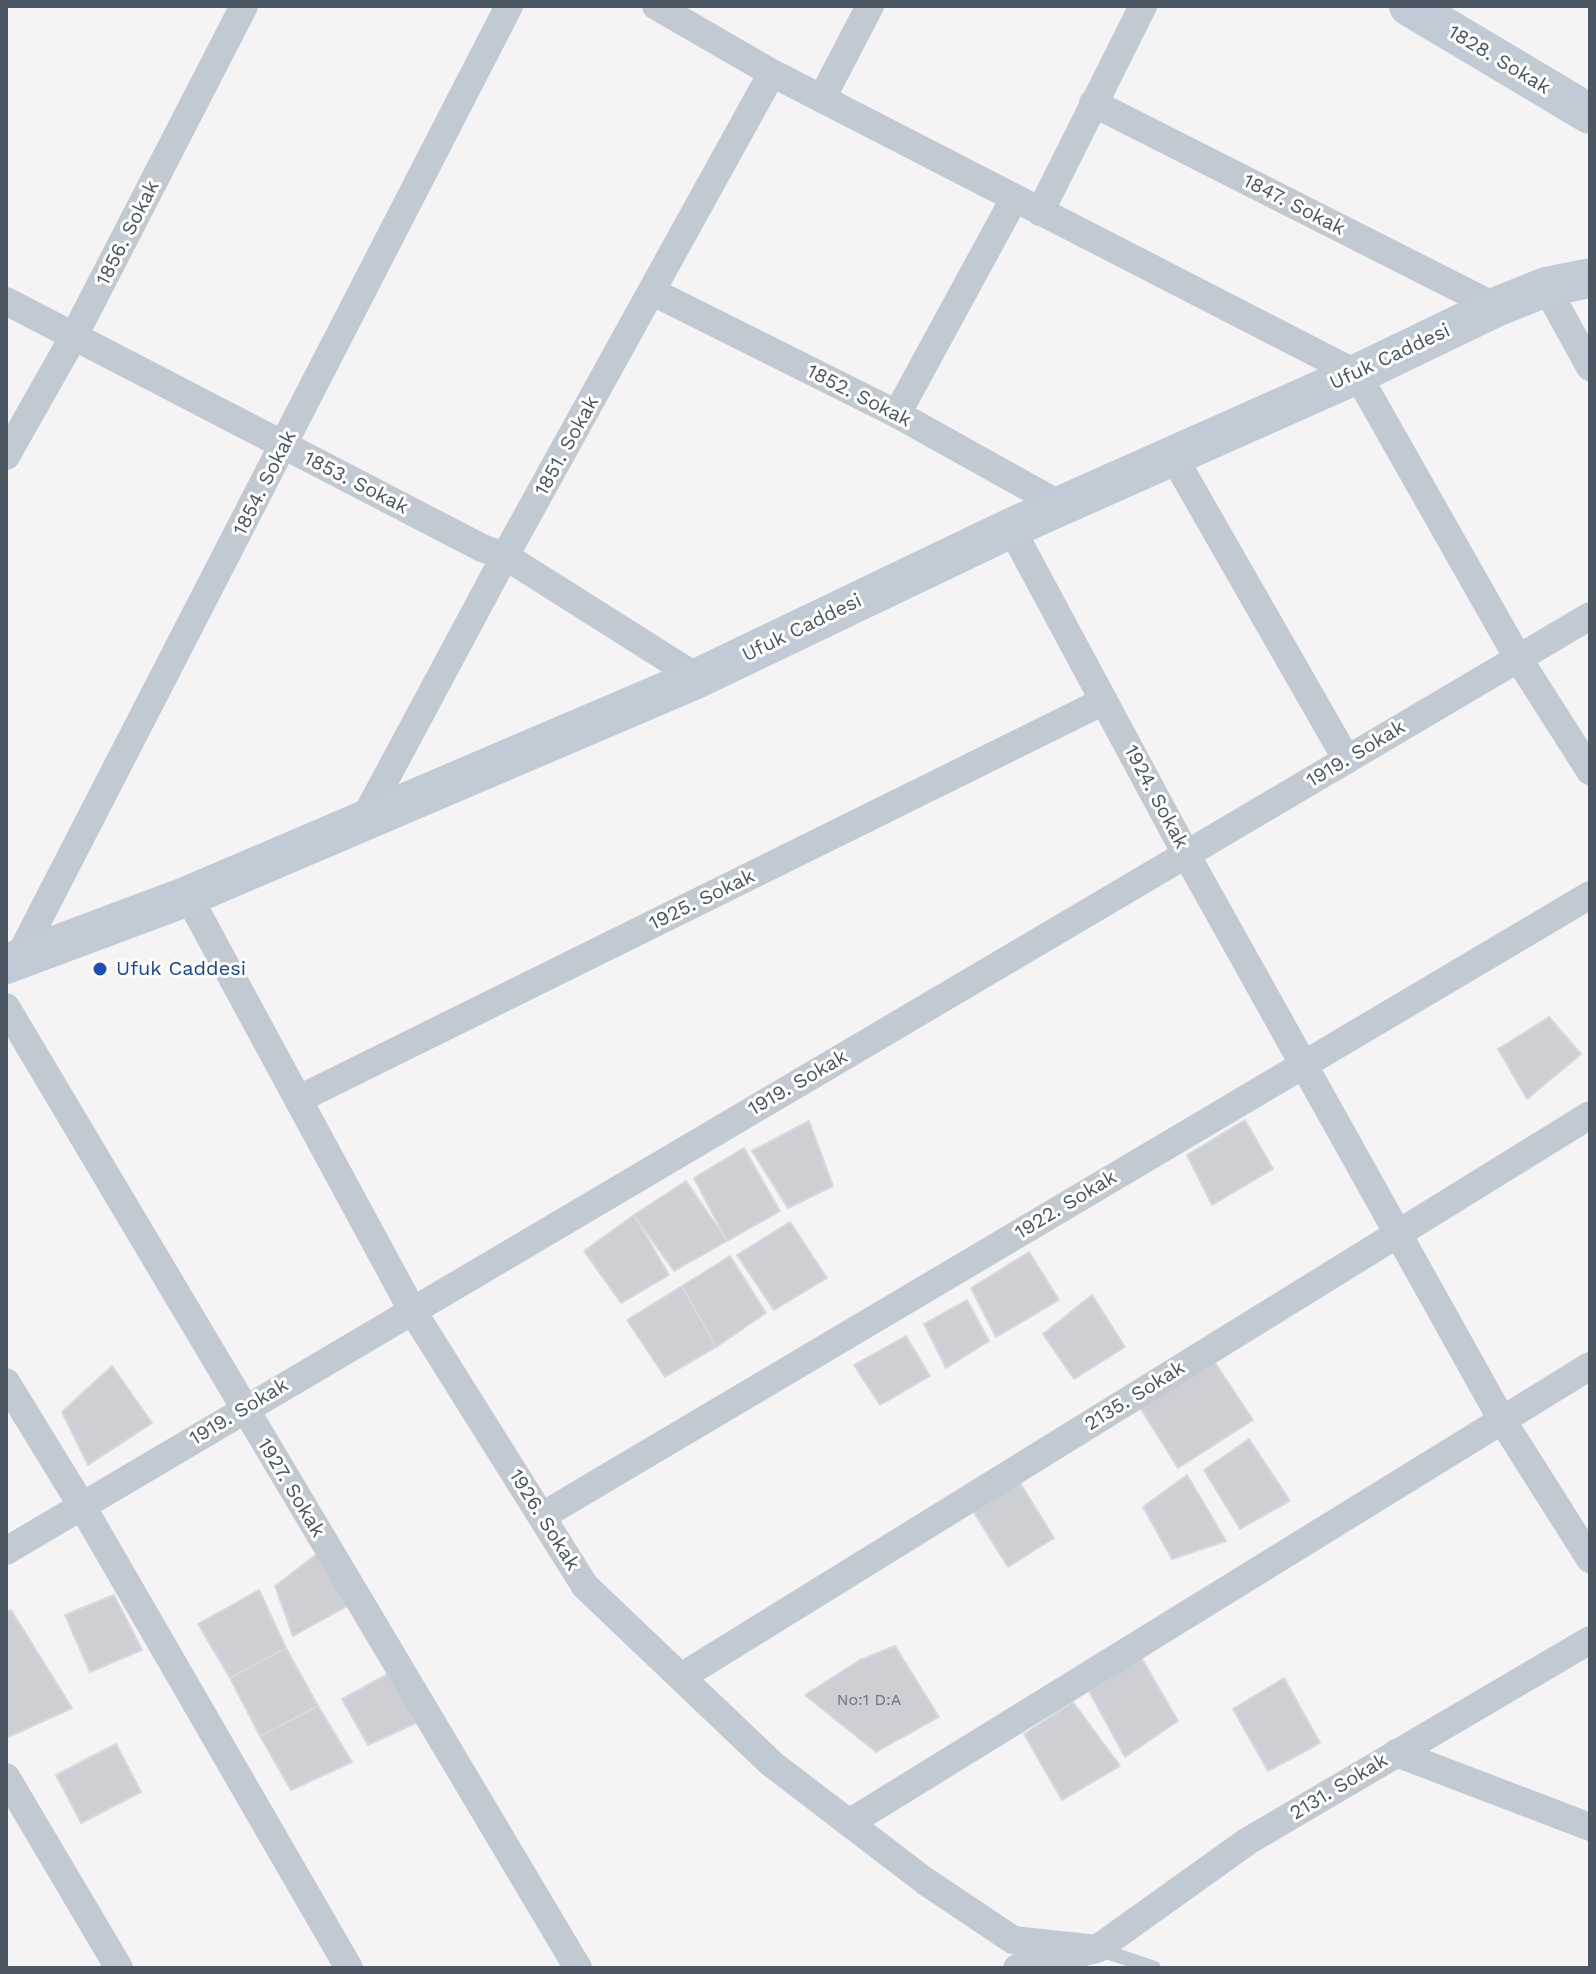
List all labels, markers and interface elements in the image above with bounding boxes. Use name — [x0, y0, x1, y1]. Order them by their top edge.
street label: 1828. Sokak — [1444, 20, 1554, 100]
street label: 1847. Sokak — [1239, 169, 1349, 241]
street label: 1856. Sokak — [91, 176, 165, 290]
street label: Ufuk Caddesi — [1326, 319, 1454, 395]
street label: 1852. Sokak — [803, 359, 915, 433]
street label: 1851. Sokak — [530, 392, 604, 500]
street label: 1854. Sokak — [228, 427, 302, 539]
street label: 1853. Sokak — [300, 446, 412, 520]
street label: Ufuk Caddesi — [738, 589, 866, 667]
street label: 1919. Sokak — [1302, 715, 1410, 793]
street label: 1924. Sokak — [1119, 741, 1193, 853]
street label: 1925. Sokak — [645, 864, 759, 936]
place label: Ufuk Caddesi — [116, 957, 246, 981]
marker: Ufuk Caddesi — [91, 960, 109, 978]
street label: 1919. Sokak — [744, 1045, 852, 1121]
street label: 1922. Sokak — [1011, 1165, 1121, 1245]
street label: 2135. Sokak — [1081, 1356, 1189, 1436]
street label: 1919. Sokak — [185, 1373, 293, 1451]
street label: 1927. Sokak — [252, 1434, 330, 1542]
street label: 1926. Sokak — [503, 1465, 585, 1575]
house number: No:1 D:A — [837, 1690, 901, 1710]
street label: 2131. Sokak — [1286, 1748, 1392, 1826]

